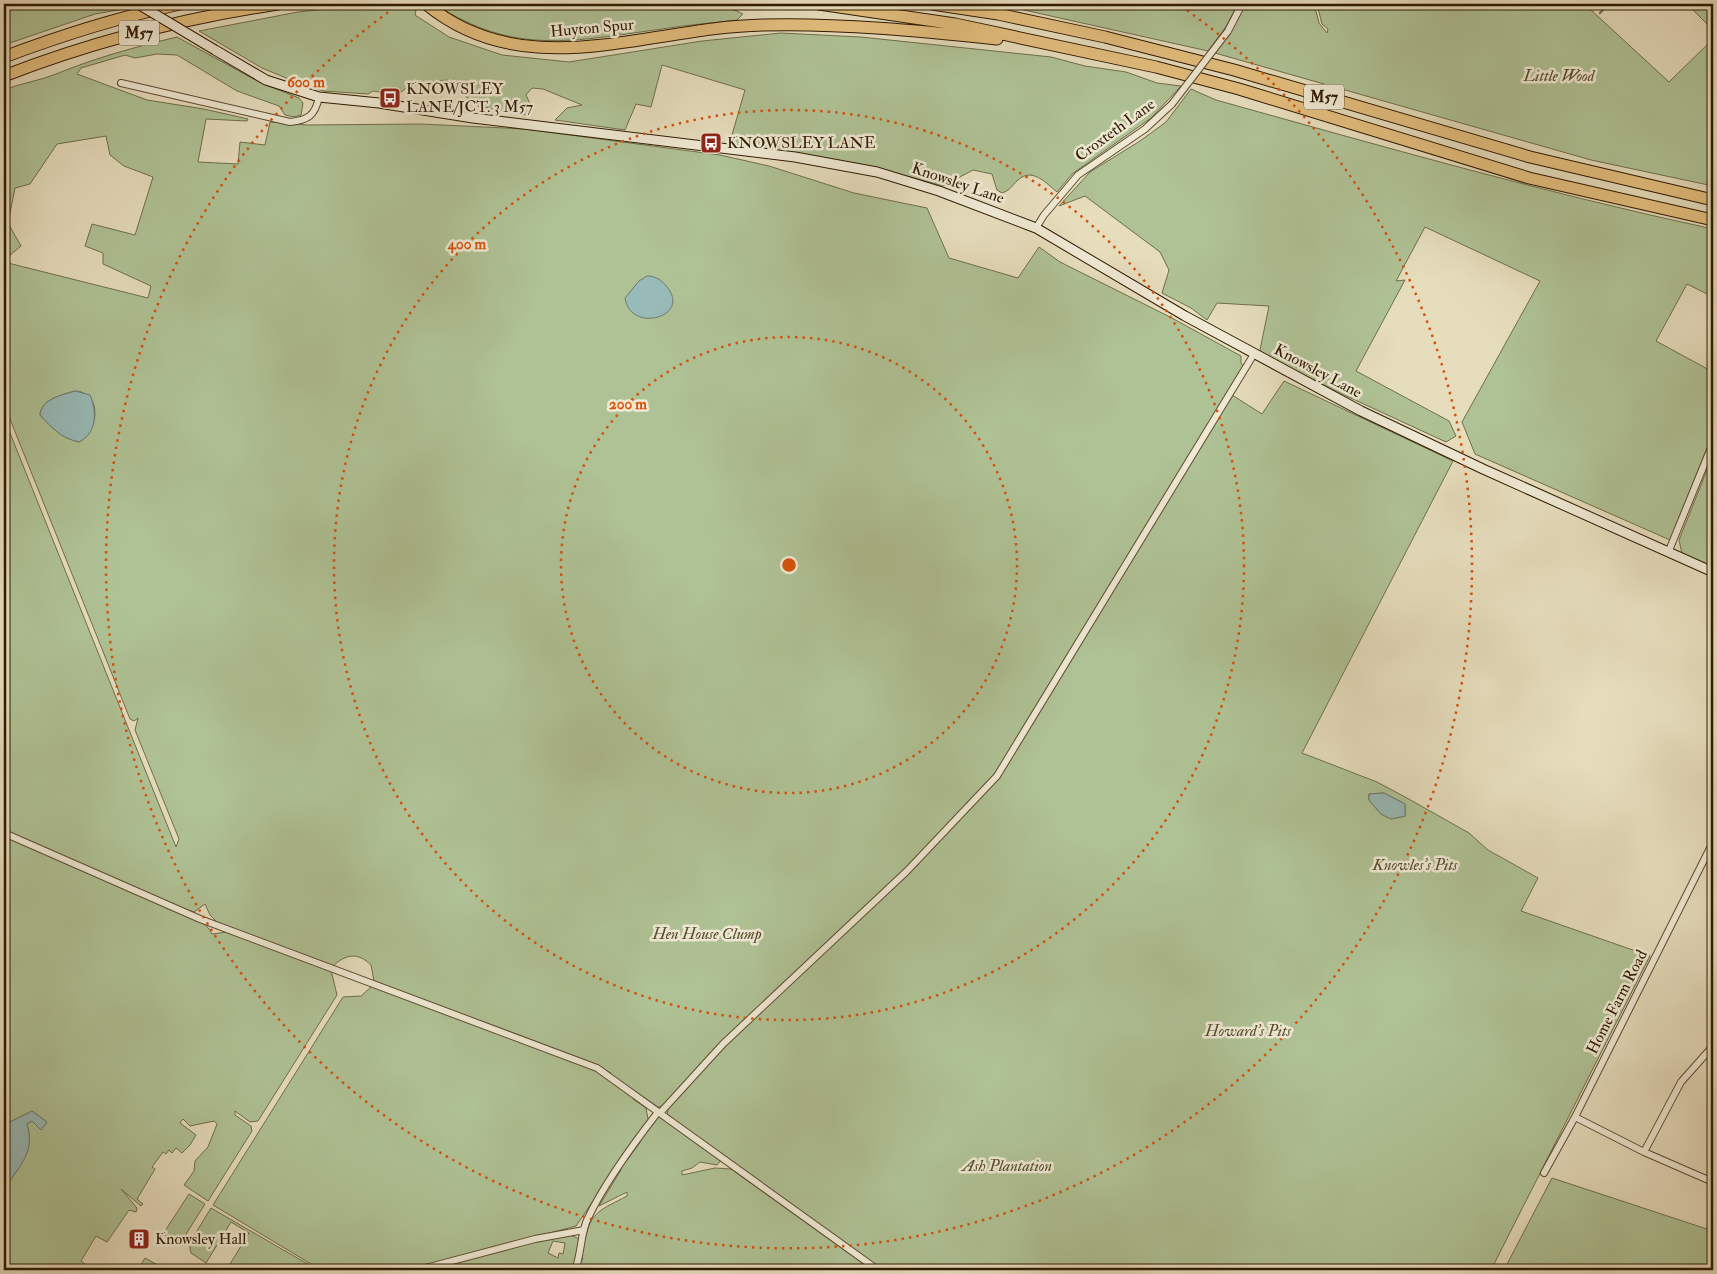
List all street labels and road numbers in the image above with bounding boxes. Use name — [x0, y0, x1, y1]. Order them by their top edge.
street label: Huyton Spur — [549, 14, 635, 43]
road number: M57 — [119, 20, 159, 46]
road number: M57 — [1304, 84, 1344, 110]
street label: Croxteth Lane — [1071, 94, 1159, 166]
street label: Knowsley Lane — [909, 158, 1007, 208]
street label: Knowsley Lane — [1271, 340, 1366, 403]
street label: Home Farm Road — [1582, 946, 1652, 1058]

